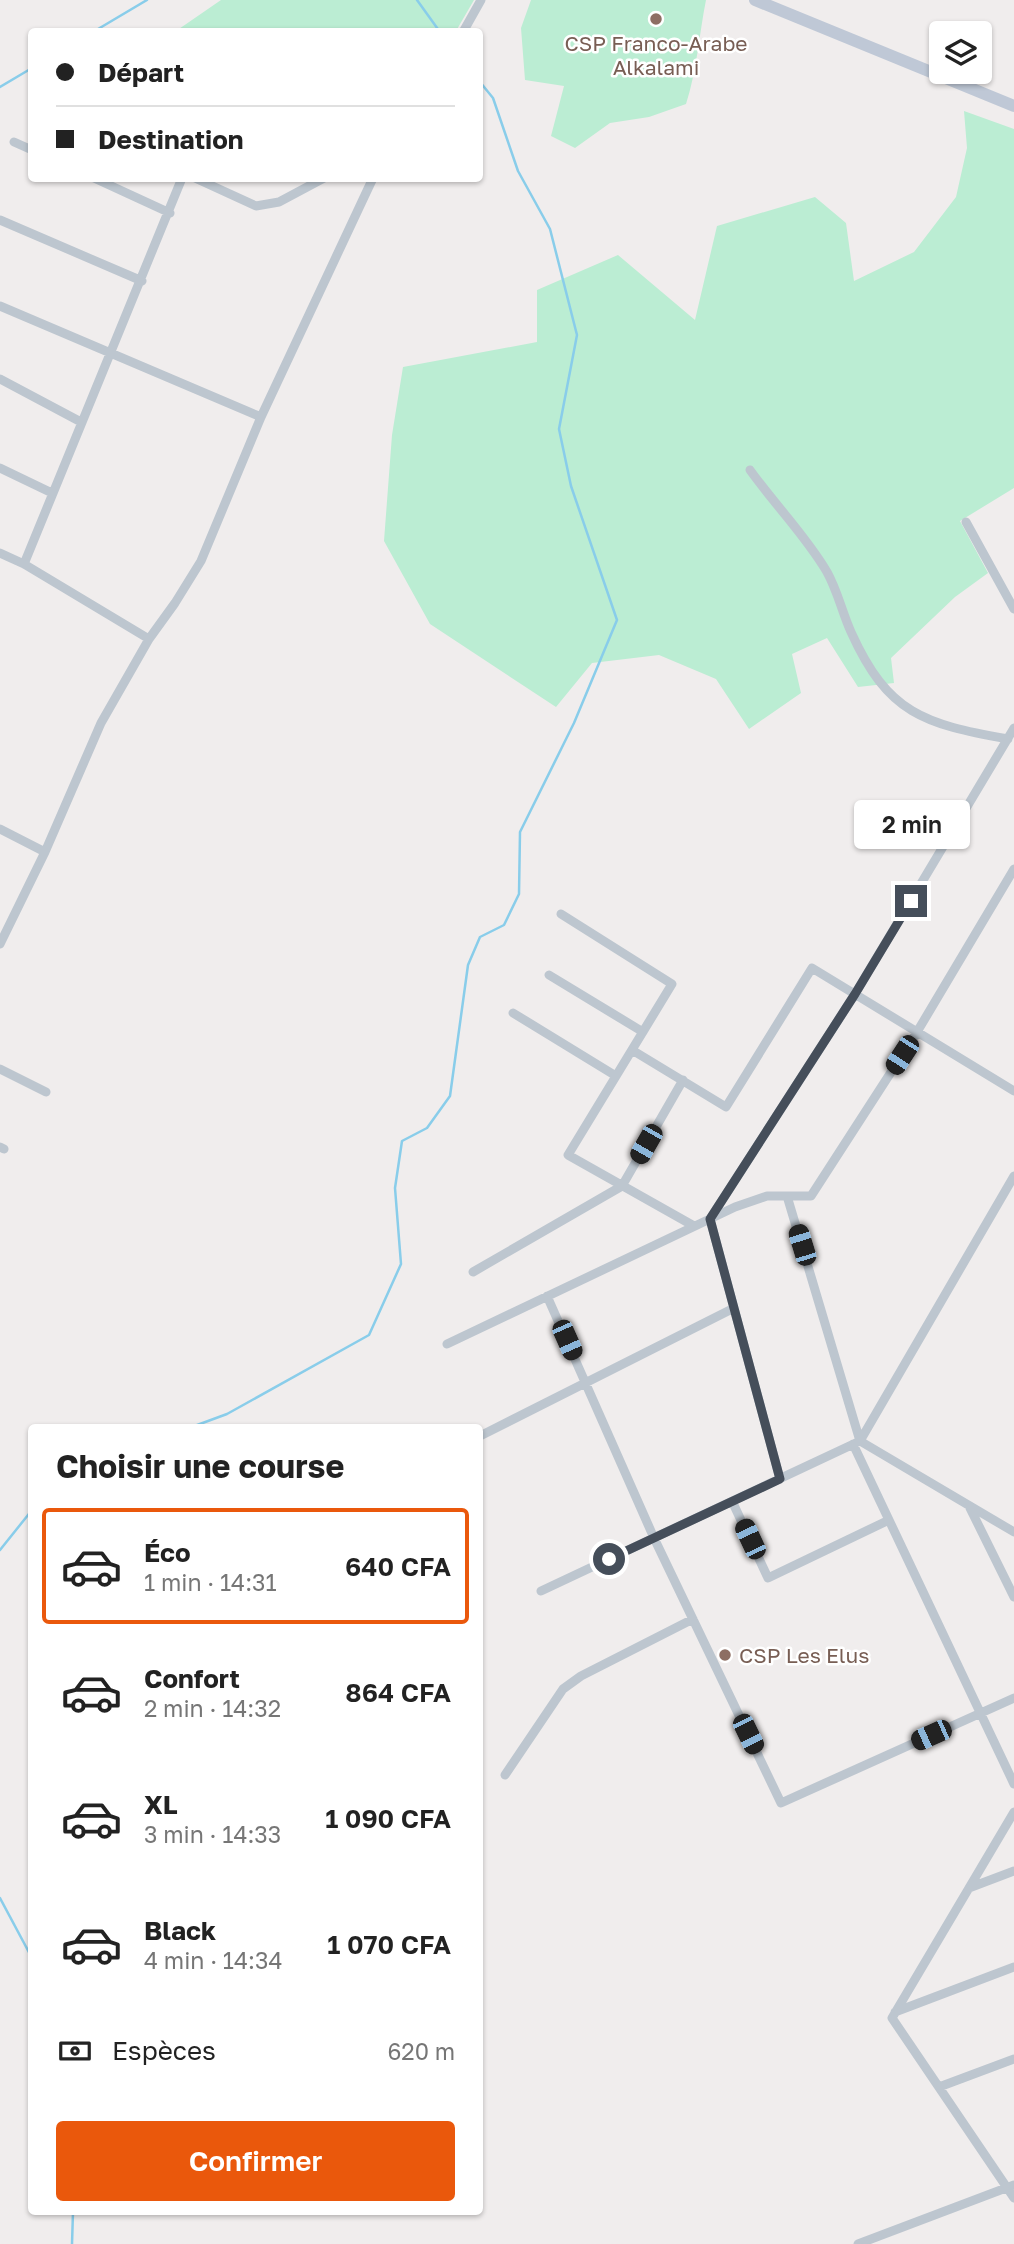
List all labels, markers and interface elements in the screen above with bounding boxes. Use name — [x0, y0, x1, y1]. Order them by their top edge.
marker: CSP Franco-Arabe Alkalami — [648, 11, 664, 27]
map controls — [929, 21, 992, 84]
button: layers — [929, 21, 992, 84]
place label: CSP Franco-Arabe Alkalami — [564, 30, 748, 80]
text: Départ — [98, 57, 184, 88]
text: Destination — [98, 124, 244, 155]
callout: 2 min — [853, 800, 969, 848]
text: 2 min — [882, 810, 942, 838]
route end — [895, 885, 927, 917]
car — [882, 1032, 923, 1078]
car — [627, 1121, 666, 1167]
car — [786, 1222, 819, 1268]
car — [549, 1317, 586, 1363]
text: Choisir une course — [56, 1447, 344, 1485]
car — [732, 1516, 769, 1562]
icon: car — [60, 1535, 123, 1598]
text: Éco — [144, 1537, 191, 1568]
route start — [593, 1543, 625, 1575]
text: 640 CFA — [345, 1551, 451, 1582]
text: 1 min · 14:31 — [144, 1568, 277, 1596]
place label: CSP Les Elus — [739, 1642, 869, 1668]
marker: CSP Les Elus — [717, 1647, 733, 1663]
icon: car — [60, 1661, 123, 1724]
text: Confort — [144, 1663, 240, 1694]
text: 864 CFA — [345, 1677, 451, 1708]
text: 2 min · 14:32 — [144, 1694, 281, 1722]
car — [730, 1711, 767, 1757]
car — [908, 1717, 955, 1753]
icon: car — [60, 1787, 123, 1850]
text: XL — [144, 1789, 178, 1820]
text: 1 090 CFA — [325, 1803, 451, 1834]
text: 3 min · 14:33 — [144, 1820, 281, 1848]
icon: car — [60, 1913, 123, 1976]
text: Black — [144, 1915, 216, 1946]
text: 1 070 CFA — [327, 1929, 451, 1960]
text: 4 min · 14:34 — [144, 1946, 282, 1974]
icon: cash — [56, 2032, 94, 2070]
text: Espèces — [112, 2035, 216, 2066]
text: 620 m — [387, 2037, 455, 2065]
button: Confirmer — [56, 2121, 455, 2201]

